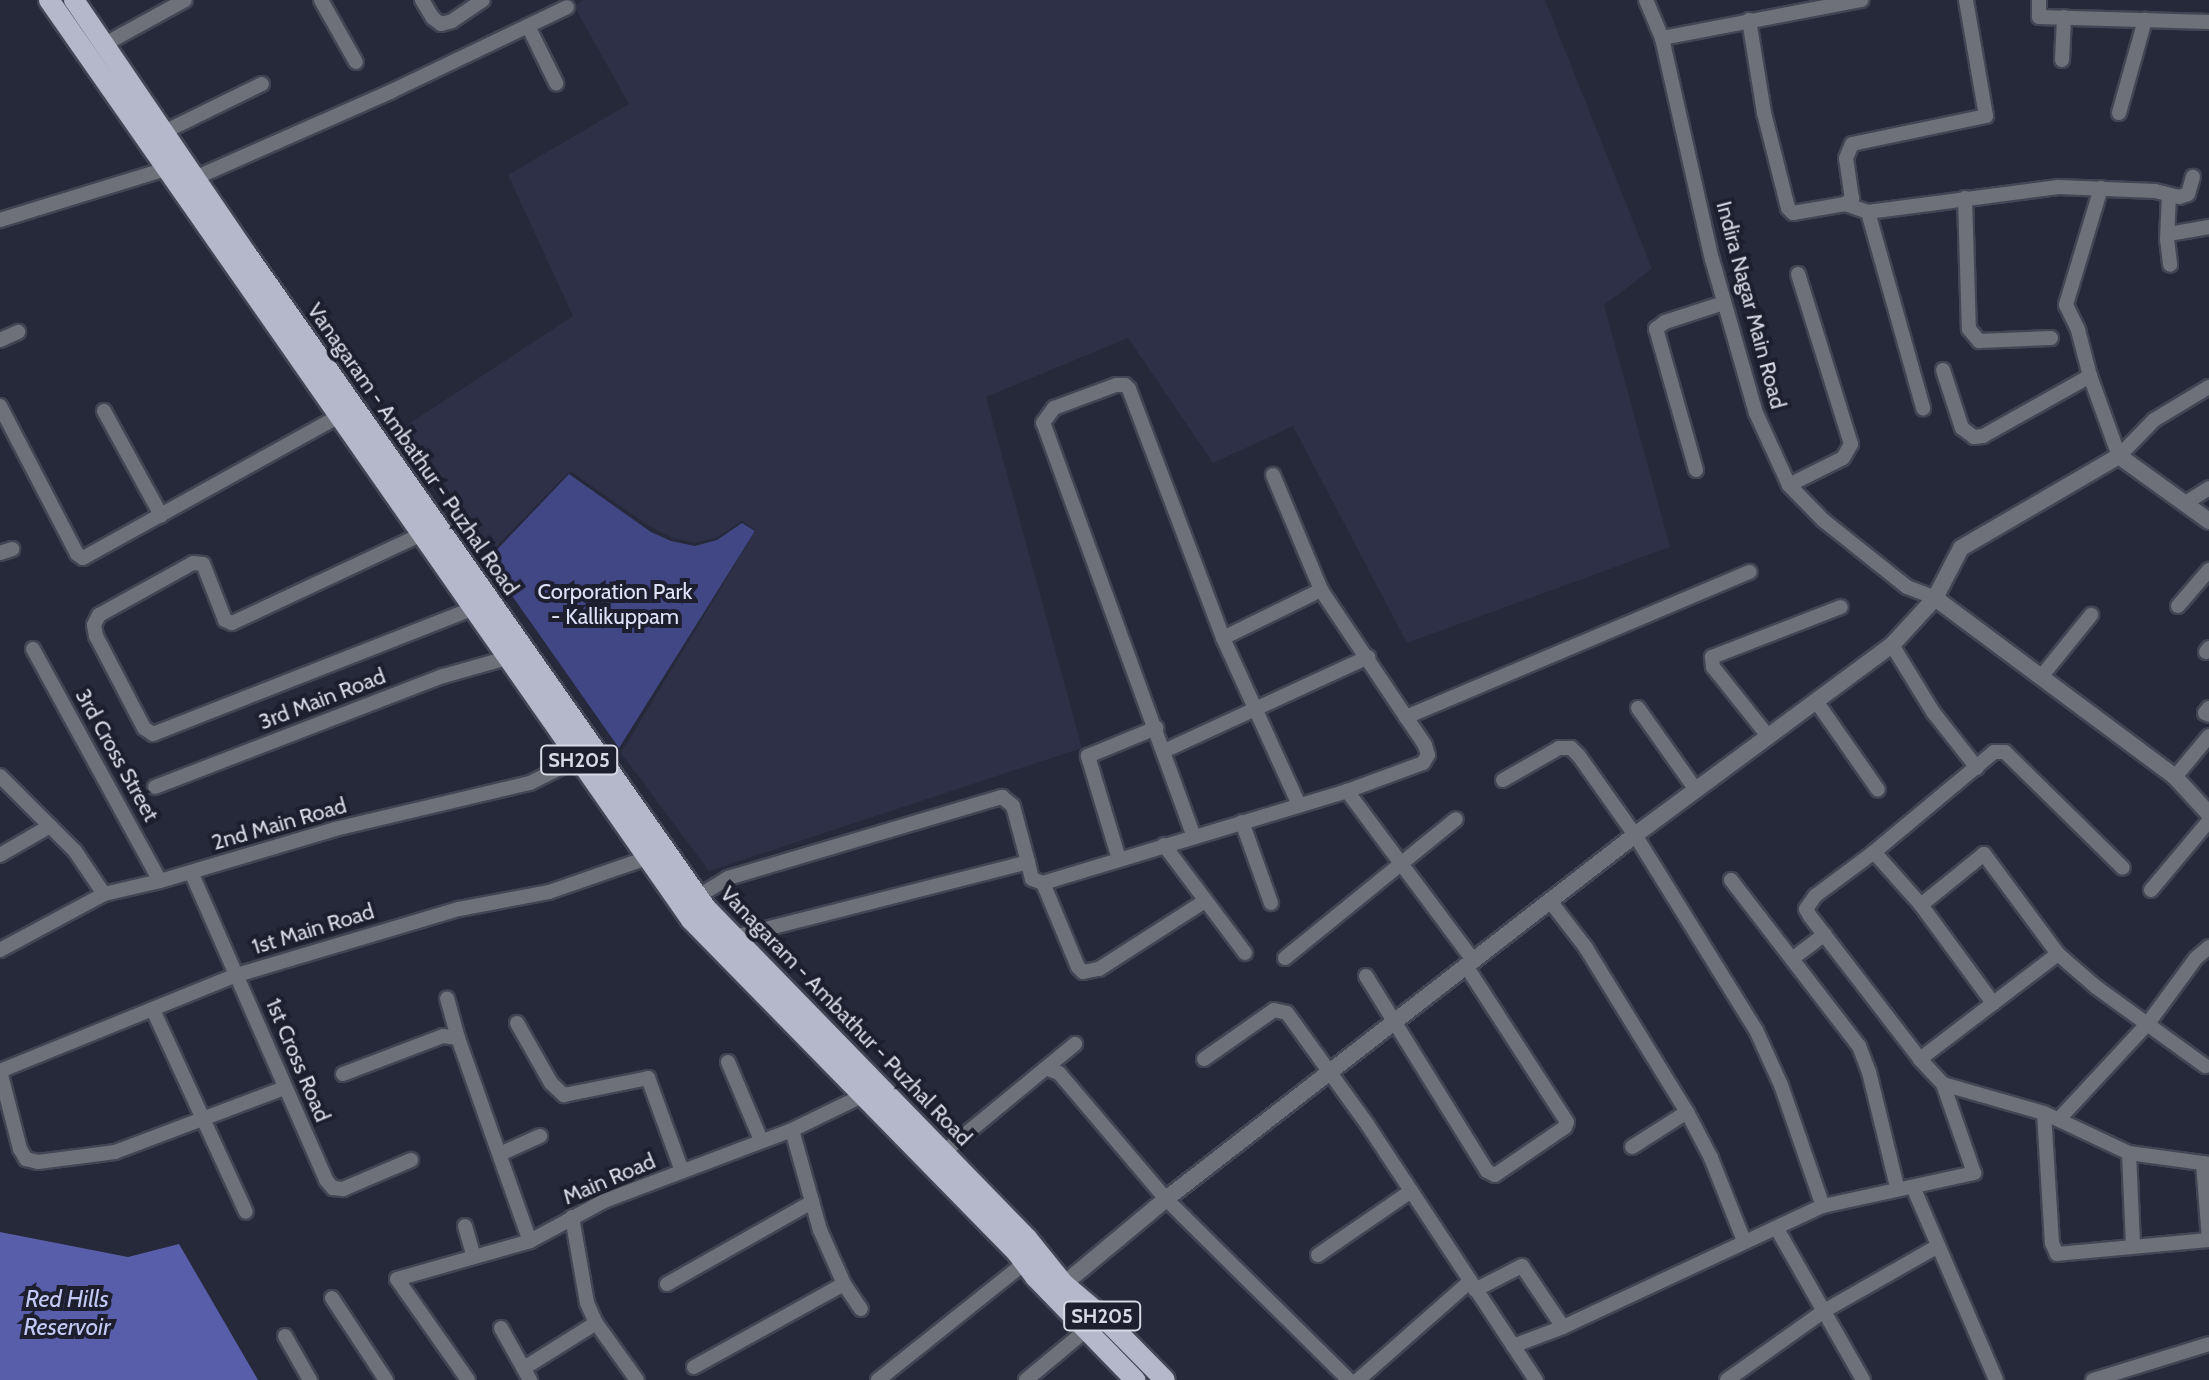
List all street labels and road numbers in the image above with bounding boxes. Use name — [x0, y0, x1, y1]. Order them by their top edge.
street label: Indira Nagar Main Road — [1711, 198, 1791, 412]
street label: Vanagaram - Ambathur - Puzhal Road — [302, 298, 524, 600]
street label: 3rd Main Road — [255, 663, 389, 735]
street label: 3rd Cross Street — [70, 684, 164, 826]
road number: SH205 — [539, 744, 619, 776]
street label: 2nd Main Road — [209, 792, 349, 856]
street label: Vanagaram - Ambathur - Puzhal Road — [715, 881, 977, 1151]
street label: 1st Main Road — [249, 898, 377, 960]
street label: 1st Cross Road — [260, 994, 336, 1126]
street label: Main Road — [559, 1148, 659, 1210]
road number: SH205 — [1062, 1300, 1142, 1332]

